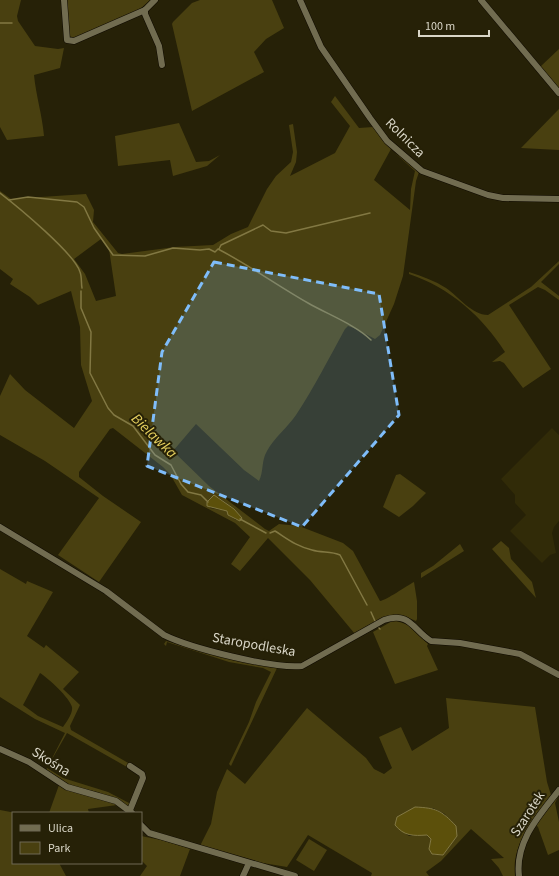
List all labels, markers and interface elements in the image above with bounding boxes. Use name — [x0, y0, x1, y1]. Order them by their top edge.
scale bar — [419, 12, 489, 38]
text: 100 m — [425, 18, 455, 35]
street label: Rolnicza — [381, 114, 429, 162]
water label: Bielawka — [126, 409, 182, 463]
street label: Staropodleska — [211, 628, 297, 662]
street label: Skośna — [28, 742, 74, 782]
street label: Szarotek — [506, 787, 550, 841]
legend — [12, 812, 142, 864]
text: Ulica — [48, 820, 73, 837]
text: Park — [48, 840, 70, 857]

